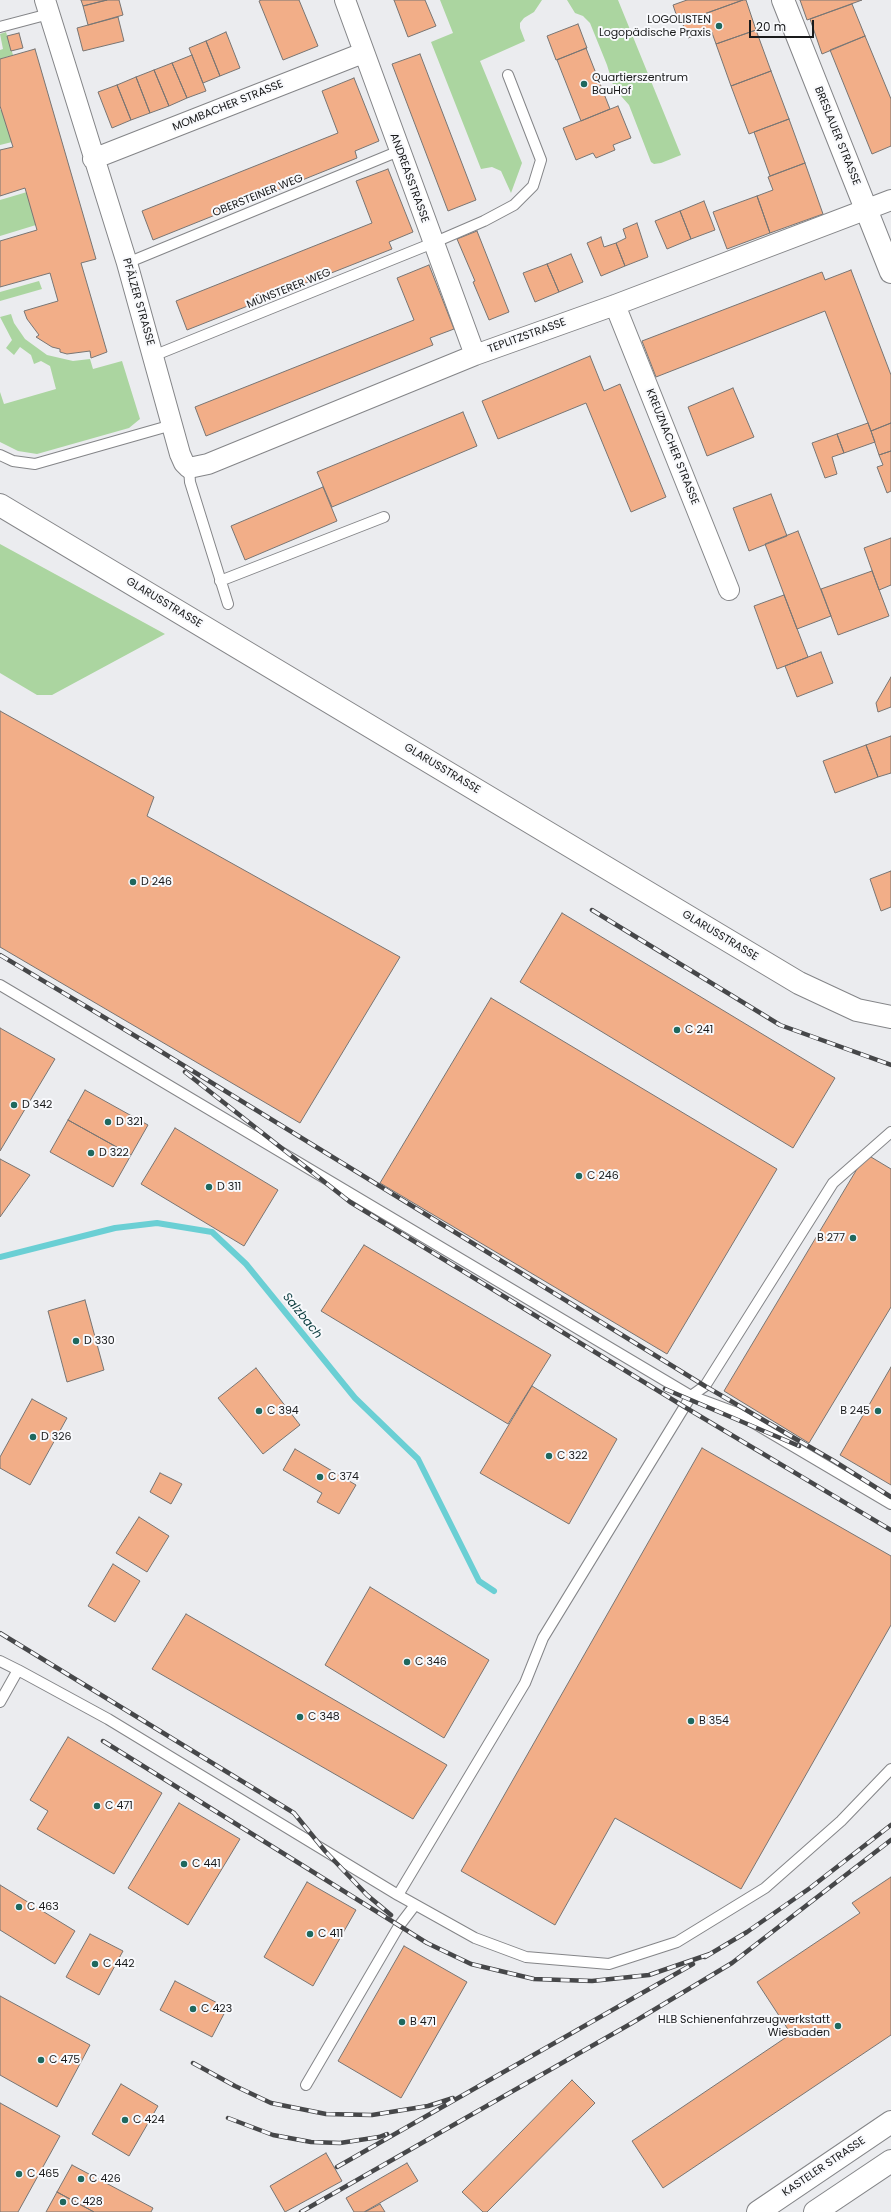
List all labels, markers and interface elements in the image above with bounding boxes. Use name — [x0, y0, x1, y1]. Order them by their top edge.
scale bar — [751, 12, 816, 38]
place label: LOGOLISTEN Logopädische Praxis — [599, 13, 711, 39]
text: 20 m — [756, 18, 786, 35]
marker: LOGOLISTEN Logopädische Praxis — [714, 21, 724, 31]
place label: Quartierszentrum BauHof — [592, 71, 688, 97]
street label: MOMBACHER STRASSE — [171, 78, 285, 134]
marker: Quartierszentrum BauHof — [579, 79, 589, 89]
street label: BRESLAUER STRASSE — [811, 85, 863, 187]
street label: ANDREASSTRASSE — [387, 131, 431, 225]
street label: OBERSTEINER WEG — [211, 172, 305, 220]
street label: PFÄLZER STRASSE — [119, 257, 157, 347]
street label: MÜNSTERER WEG — [245, 266, 333, 312]
street label: TEPLITZSTRASSE — [486, 316, 568, 356]
street label: KREUZNACHER STRASSE — [643, 387, 701, 507]
street label: GLARUSSTRASSE — [124, 575, 204, 631]
street label: GLARUSSTRASSE — [402, 741, 482, 797]
place label: D 246 — [141, 875, 172, 889]
marker: D 246 — [128, 877, 138, 887]
street label: GLARUSSTRASSE — [680, 908, 760, 964]
place label: C 241 — [685, 1023, 713, 1037]
marker: C 241 — [672, 1025, 682, 1035]
place label: D 342 — [22, 1098, 52, 1112]
marker: D 342 — [9, 1100, 19, 1110]
place label: D 321 — [116, 1115, 143, 1129]
marker: D 321 — [103, 1117, 113, 1127]
place label: D 322 — [99, 1146, 129, 1160]
marker: D 322 — [86, 1148, 96, 1158]
place label: C 246 — [587, 1169, 619, 1183]
marker: C 246 — [574, 1171, 584, 1181]
place label: D 311 — [217, 1180, 241, 1194]
marker: D 311 — [204, 1182, 214, 1192]
place label: B 277 — [817, 1231, 845, 1245]
marker: B 277 — [848, 1233, 858, 1243]
water label: Salzbach — [279, 1290, 325, 1342]
place label: D 330 — [84, 1334, 115, 1348]
marker: D 330 — [71, 1336, 81, 1346]
place label: C 394 — [267, 1404, 299, 1418]
place label: B 245 — [840, 1404, 870, 1418]
marker: C 394 — [254, 1406, 264, 1416]
marker: B 245 — [873, 1406, 883, 1416]
place label: D 326 — [41, 1430, 72, 1444]
marker: D 326 — [28, 1432, 38, 1442]
place label: C 322 — [557, 1449, 588, 1463]
marker: C 322 — [544, 1451, 554, 1461]
place label: C 374 — [328, 1470, 359, 1484]
marker: C 374 — [315, 1472, 325, 1482]
place label: C 346 — [415, 1655, 447, 1669]
marker: C 346 — [402, 1657, 412, 1667]
place label: C 348 — [308, 1710, 340, 1724]
marker: C 348 — [295, 1712, 305, 1722]
place label: B 354 — [699, 1714, 729, 1728]
marker: B 354 — [686, 1716, 696, 1726]
place label: C 471 — [105, 1799, 133, 1813]
marker: C 471 — [92, 1801, 102, 1811]
place label: C 441 — [192, 1857, 221, 1871]
marker: C 441 — [179, 1859, 189, 1869]
place label: C 463 — [27, 1900, 59, 1914]
marker: C 463 — [14, 1902, 24, 1912]
place label: C 411 — [318, 1927, 343, 1941]
marker: C 411 — [305, 1929, 315, 1939]
place label: C 442 — [103, 1957, 135, 1971]
marker: C 442 — [90, 1959, 100, 1969]
place label: C 423 — [201, 2002, 232, 2016]
marker: C 423 — [188, 2004, 198, 2014]
place label: HLB Schienenfahrzeugwerkstatt Wiesbaden — [658, 2013, 830, 2039]
place label: B 471 — [410, 2015, 436, 2029]
marker: B 471 — [397, 2017, 407, 2027]
marker: HLB Schienenfahrzeugwerkstatt Wiesbaden — [833, 2021, 843, 2031]
place label: C 475 — [49, 2053, 80, 2067]
marker: C 475 — [36, 2055, 46, 2065]
place label: C 424 — [133, 2113, 165, 2127]
marker: C 424 — [120, 2115, 130, 2125]
street label: KASTELER STRASSE — [780, 2134, 868, 2200]
place label: C 465 — [27, 2167, 59, 2181]
marker: C 465 — [14, 2169, 24, 2179]
place label: C 426 — [89, 2172, 121, 2186]
marker: C 426 — [76, 2174, 86, 2184]
place label: C 428 — [71, 2195, 103, 2209]
marker: C 428 — [58, 2197, 68, 2207]

